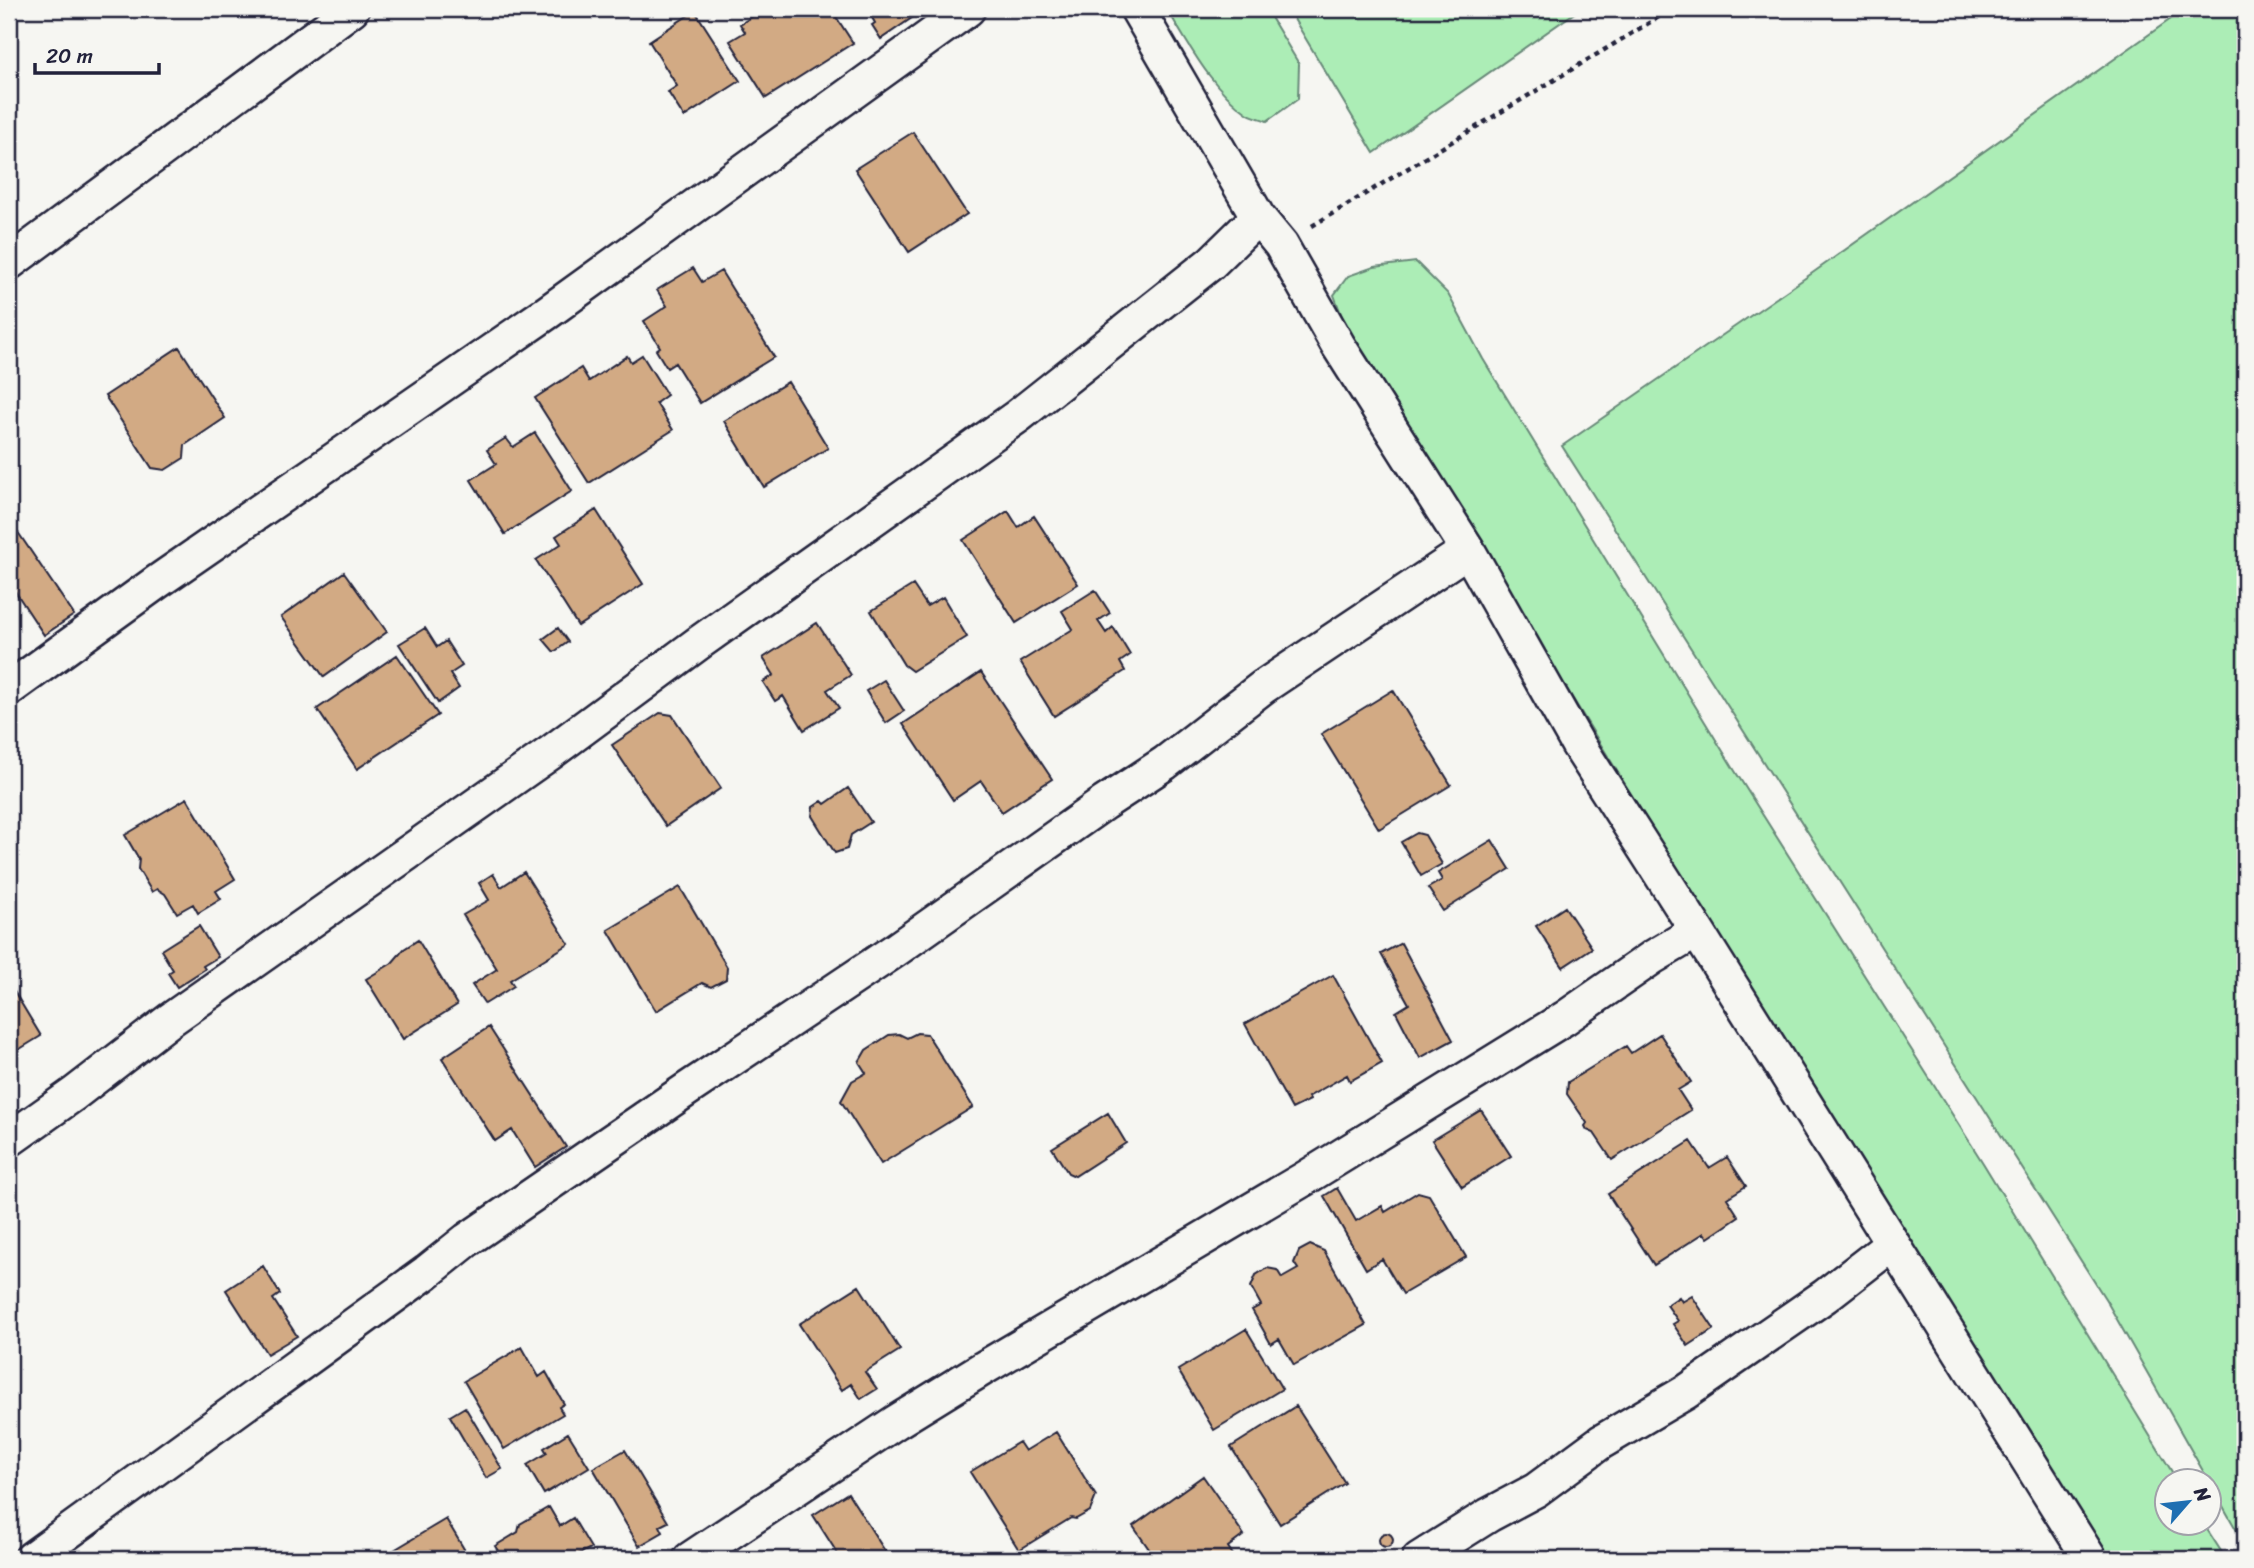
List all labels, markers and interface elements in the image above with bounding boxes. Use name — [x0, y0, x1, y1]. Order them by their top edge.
scale bar — [35, 32, 159, 76]
text: 20 m — [46, 37, 93, 75]
north arrow — [2152, 1466, 2222, 1536]
text: N — [2184, 1480, 2221, 1509]

